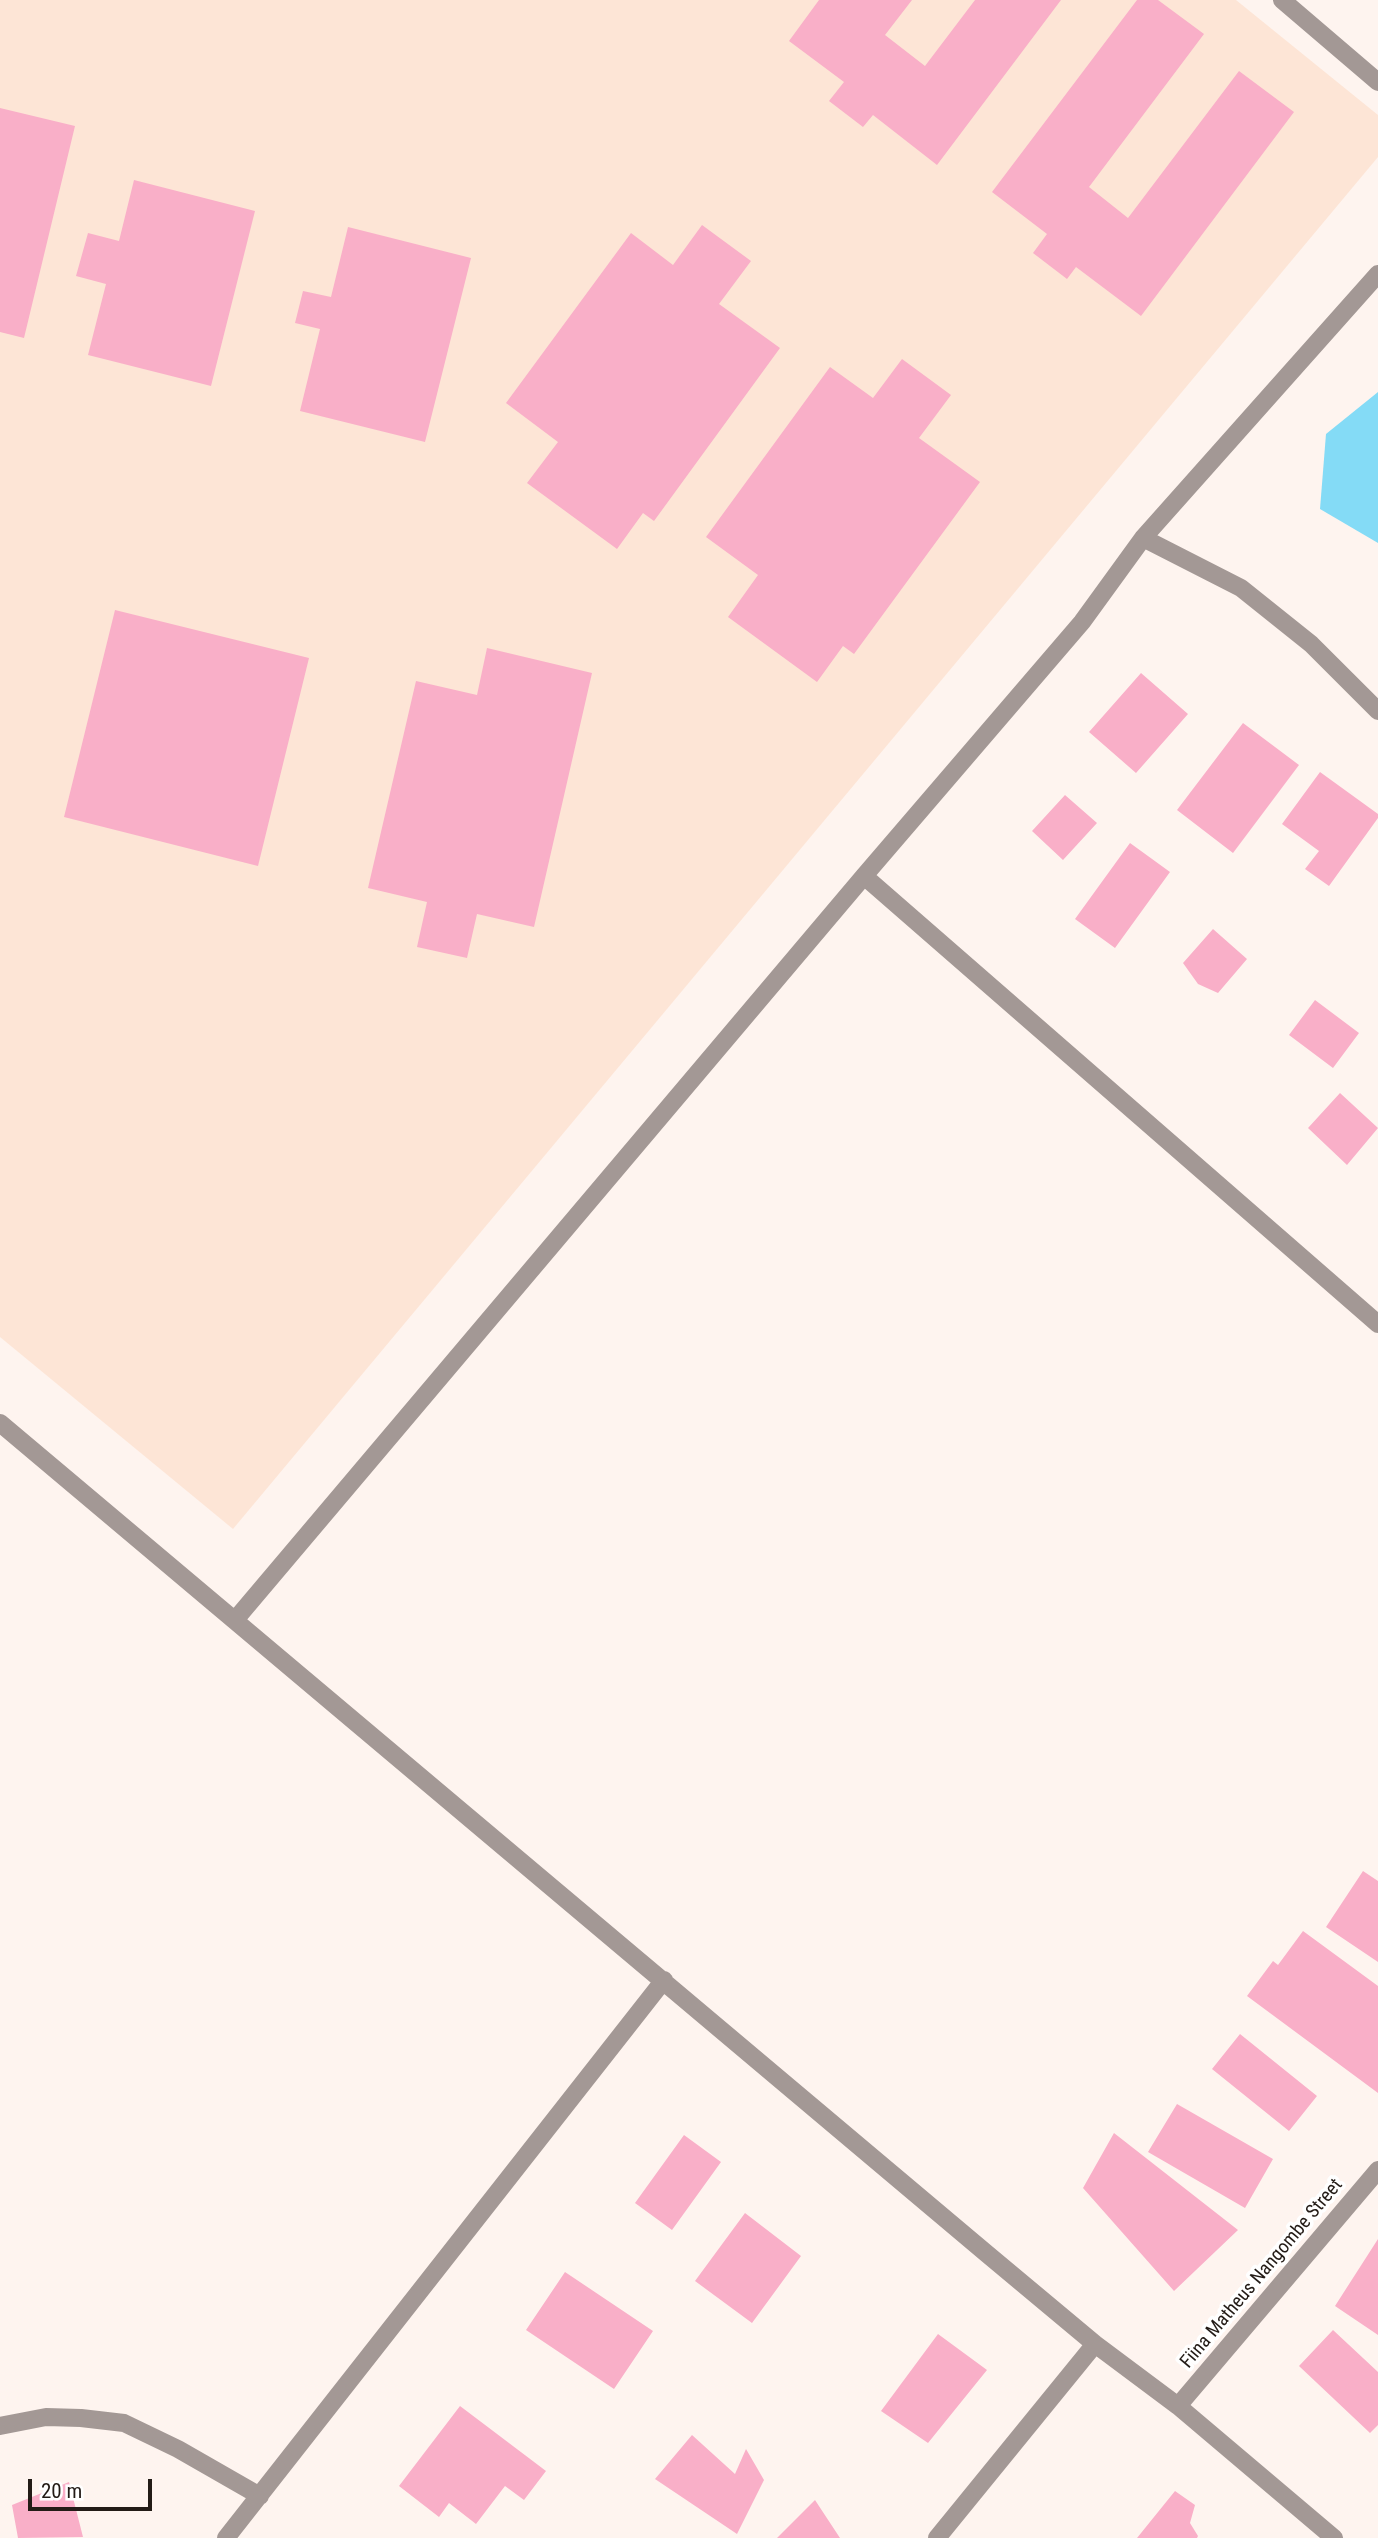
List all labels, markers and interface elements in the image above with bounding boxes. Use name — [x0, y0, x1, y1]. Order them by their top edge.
street label: Fiina Matheus Nangombe Street — [1176, 2175, 1348, 2373]
scale bar — [32, 2464, 156, 2508]
text: 20 m — [41, 2479, 82, 2503]

